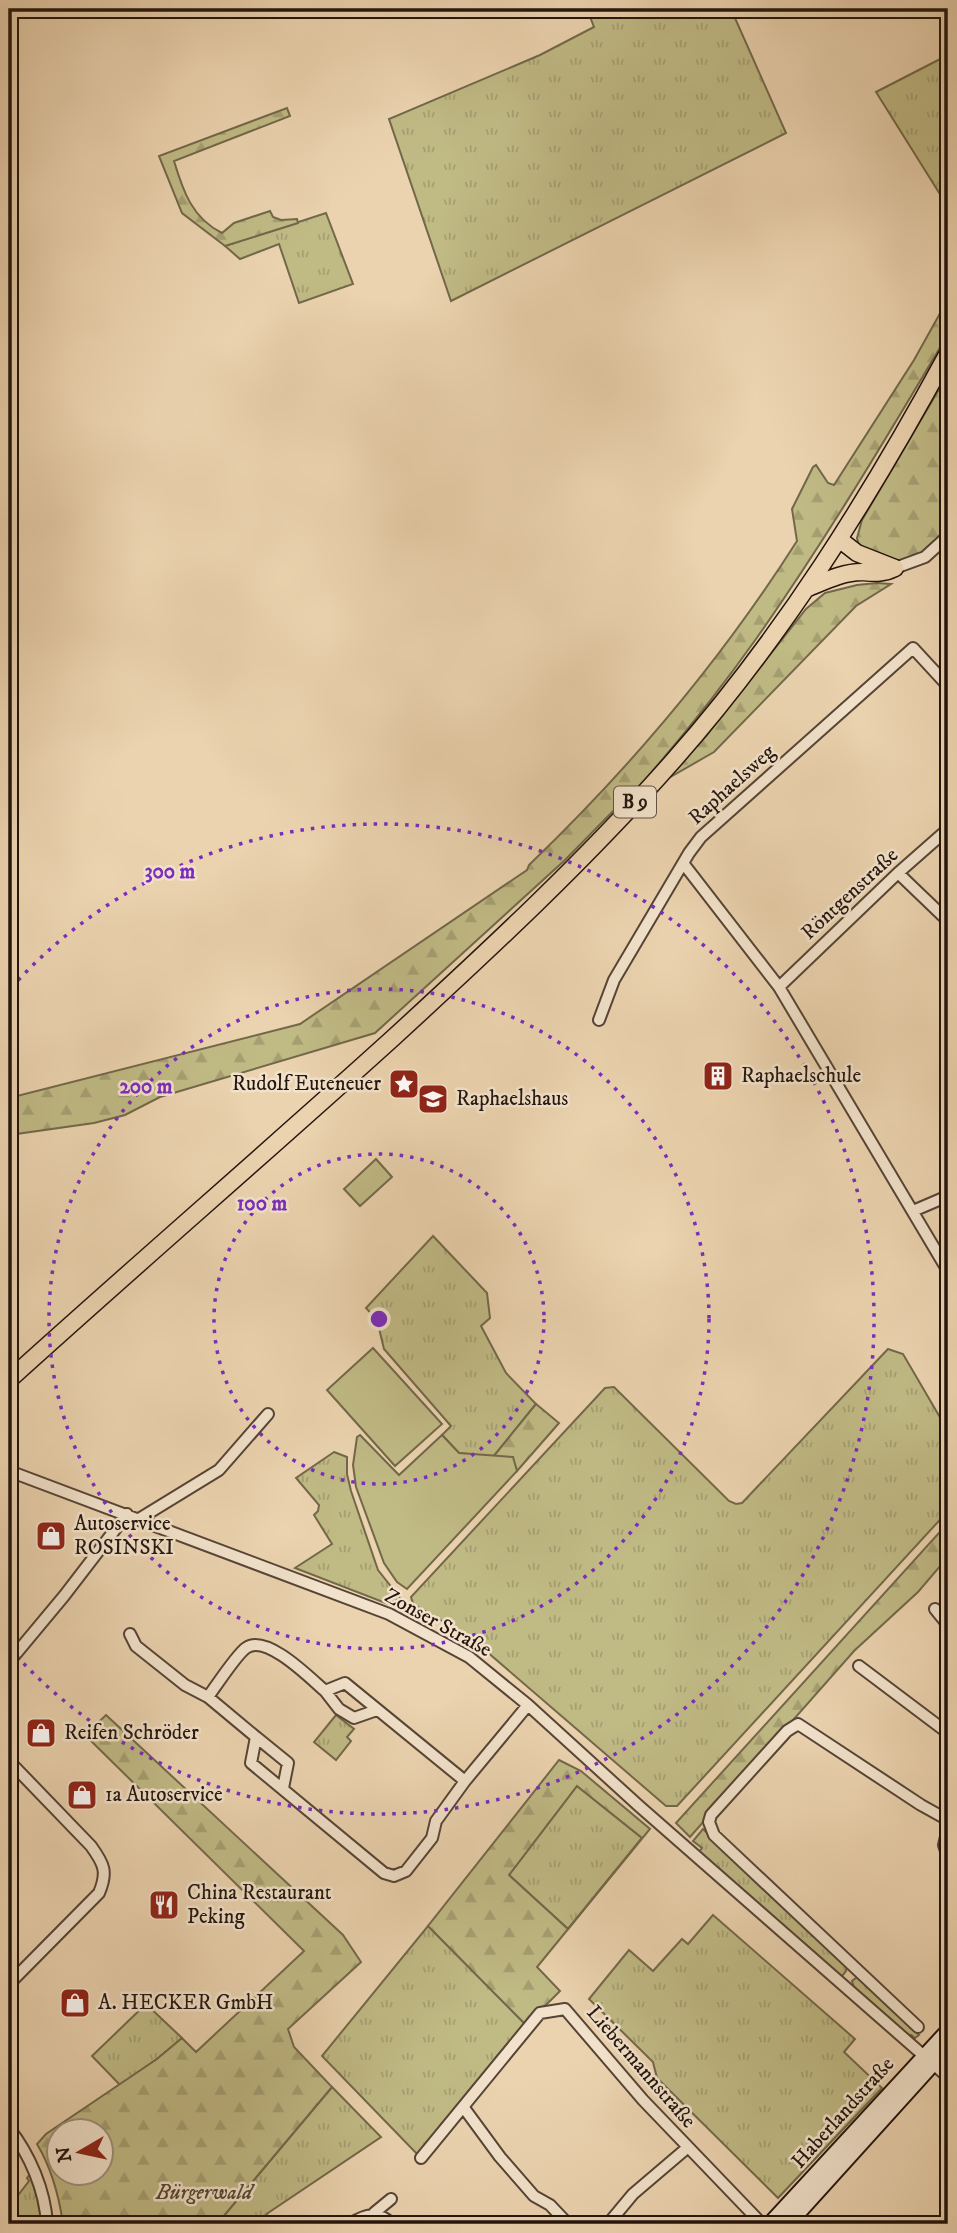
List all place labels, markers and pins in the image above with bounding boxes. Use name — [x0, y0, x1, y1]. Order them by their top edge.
building icon: Raphaelschule — [701, 1059, 735, 1093]
place label: Raphaelschule — [741, 1063, 862, 1089]
place icon: Rudolf Euteneuer — [387, 1067, 421, 1101]
place label: Rudolf Euteneuer — [232, 1071, 381, 1097]
school or university icon: Raphaelshaus — [416, 1082, 450, 1116]
place label: Raphaelshaus — [456, 1086, 568, 1112]
centre of rings — [367, 1307, 391, 1331]
place label: Autoservice ROSINSKI — [74, 1511, 174, 1561]
shop icon: Autoservice ROSINSKI — [34, 1519, 68, 1553]
shop icon: Reifen Schröder — [24, 1716, 58, 1750]
place label: Reifen Schröder — [64, 1720, 199, 1746]
shop icon: 1a Autoservice — [65, 1778, 99, 1812]
place label: 1a Autoservice — [105, 1782, 223, 1808]
place label: China Restaurant Peking — [187, 1880, 332, 1930]
restaurant icon: China Restaurant Peking — [147, 1888, 181, 1922]
shop icon: A. HECKER GmbH — [58, 1986, 92, 2020]
place label: A. HECKER GmbH — [98, 1990, 273, 2016]

